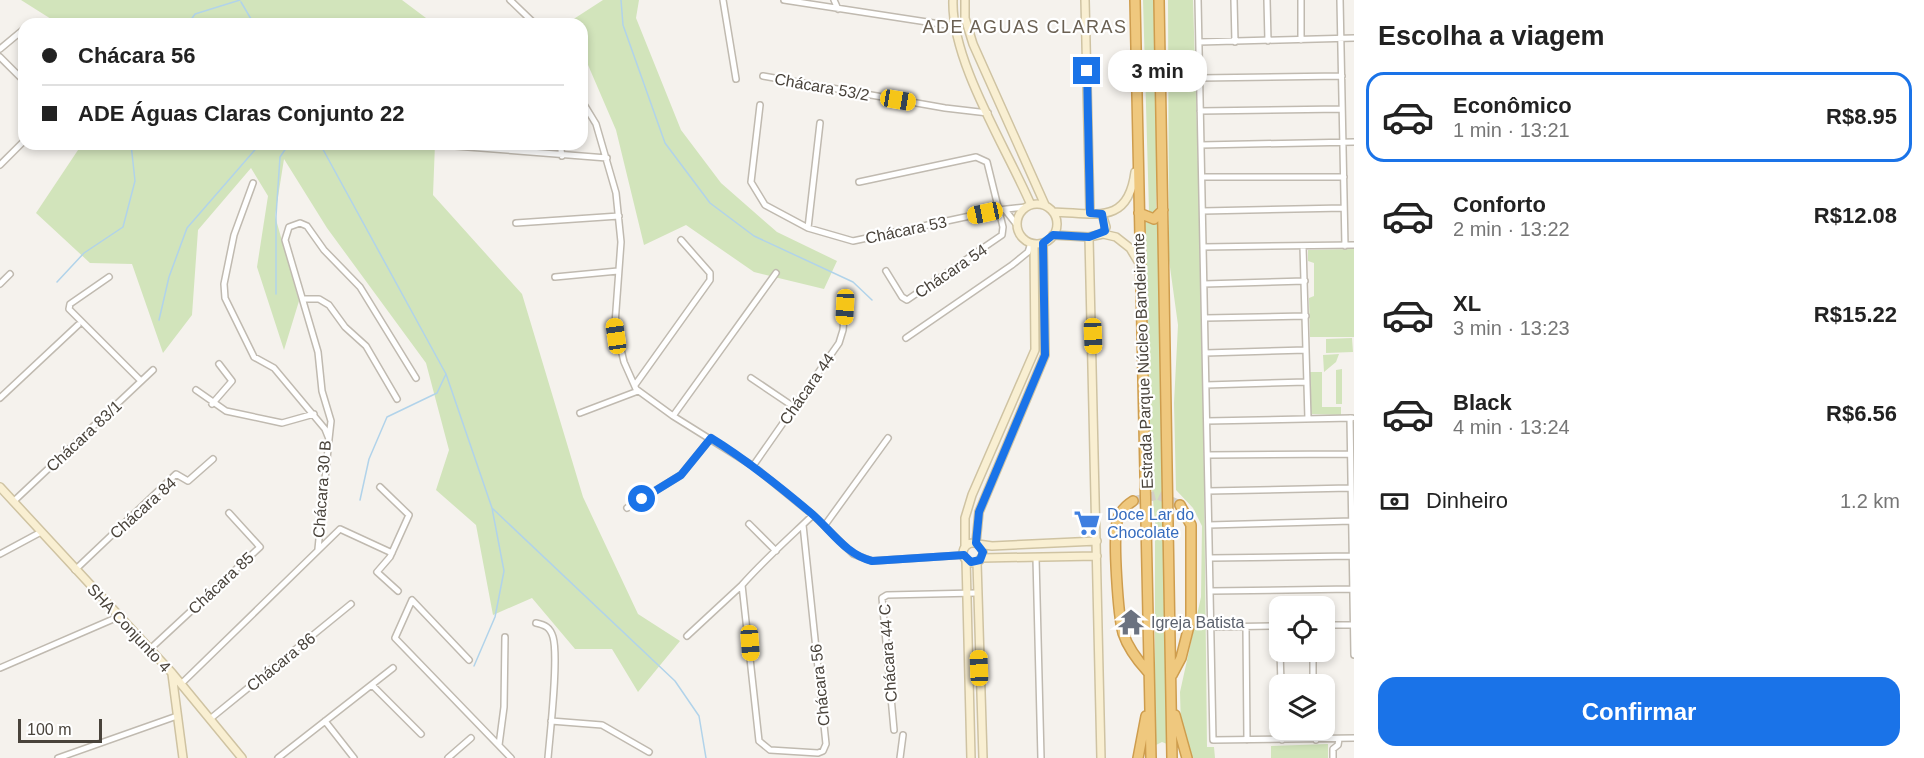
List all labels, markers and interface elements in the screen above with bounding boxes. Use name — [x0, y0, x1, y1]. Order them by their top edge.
district label: ADE AGUAS CLARAS — [922, 17, 1128, 37]
text: Escolha a viagem — [1378, 21, 1605, 51]
text: Chácara 56 — [78, 43, 195, 68]
callout: 3 min — [1108, 50, 1207, 92]
route end — [1073, 57, 1100, 84]
text: 3 min — [1131, 60, 1184, 82]
street label: Chácara 53/2 — [773, 70, 871, 104]
car — [879, 88, 917, 112]
icon: car — [1381, 90, 1435, 144]
text: Econômico — [1453, 93, 1572, 118]
text: ADE Águas Claras Conjunto 22 — [78, 101, 404, 126]
text: R$8.95 — [1826, 104, 1897, 129]
text: 1 min · 13:21 — [1453, 119, 1570, 141]
icon: car — [1381, 189, 1435, 243]
text: Conforto — [1453, 192, 1546, 217]
car — [966, 200, 1004, 226]
text: R$12.08 — [1814, 203, 1897, 228]
street label: Chácara 53 — [864, 213, 948, 247]
text: 2 min · 13:22 — [1453, 218, 1570, 240]
street label: Estrada Parque Núcleo Bandeirante — [1130, 233, 1156, 489]
street label: Chácara 54 — [912, 241, 990, 301]
icon: car — [1381, 288, 1435, 342]
car — [835, 289, 855, 325]
text: XL — [1453, 291, 1481, 316]
text: R$15.22 — [1814, 302, 1897, 327]
car — [605, 317, 627, 355]
text: 3 min · 13:23 — [1453, 317, 1570, 339]
car — [1083, 318, 1103, 354]
street label: Chácara 44 — [776, 350, 838, 428]
icon: car — [1381, 387, 1435, 441]
text: Black — [1453, 390, 1512, 415]
street label: Chácara 83/1 — [43, 397, 125, 475]
text: R$6.56 — [1826, 401, 1897, 426]
text: 4 min · 13:24 — [1453, 416, 1570, 438]
street label: Chácara 30 B — [310, 440, 334, 538]
street label: Chácara 84 — [107, 474, 179, 542]
route start — [628, 485, 655, 512]
icon: cash — [1378, 485, 1411, 518]
text: Dinheiro — [1426, 488, 1508, 513]
text: 1.2 km — [1840, 490, 1900, 512]
place label: Doce Lar do Chocolate — [1107, 506, 1194, 541]
supermarket icon: Doce Lar do Chocolate — [1072, 508, 1102, 538]
street label: Chácara 85 — [185, 549, 257, 617]
street label: SHA Conjunto 4 — [84, 581, 174, 676]
map controls — [1269, 596, 1335, 740]
button: locate — [1269, 596, 1335, 662]
street label: Chácara 44 C — [876, 603, 900, 703]
temple icon: Igreja Batista — [1116, 607, 1146, 637]
place label: Igreja Batista — [1151, 614, 1244, 631]
car — [740, 624, 760, 662]
street label: Chácara 86 — [244, 629, 319, 695]
street label: Chácara 56 — [807, 643, 833, 727]
car — [969, 650, 989, 686]
button: layers — [1269, 674, 1335, 740]
button: Confirmar — [1378, 677, 1900, 746]
scale bar — [18, 716, 102, 744]
text: 100 m — [27, 721, 71, 738]

